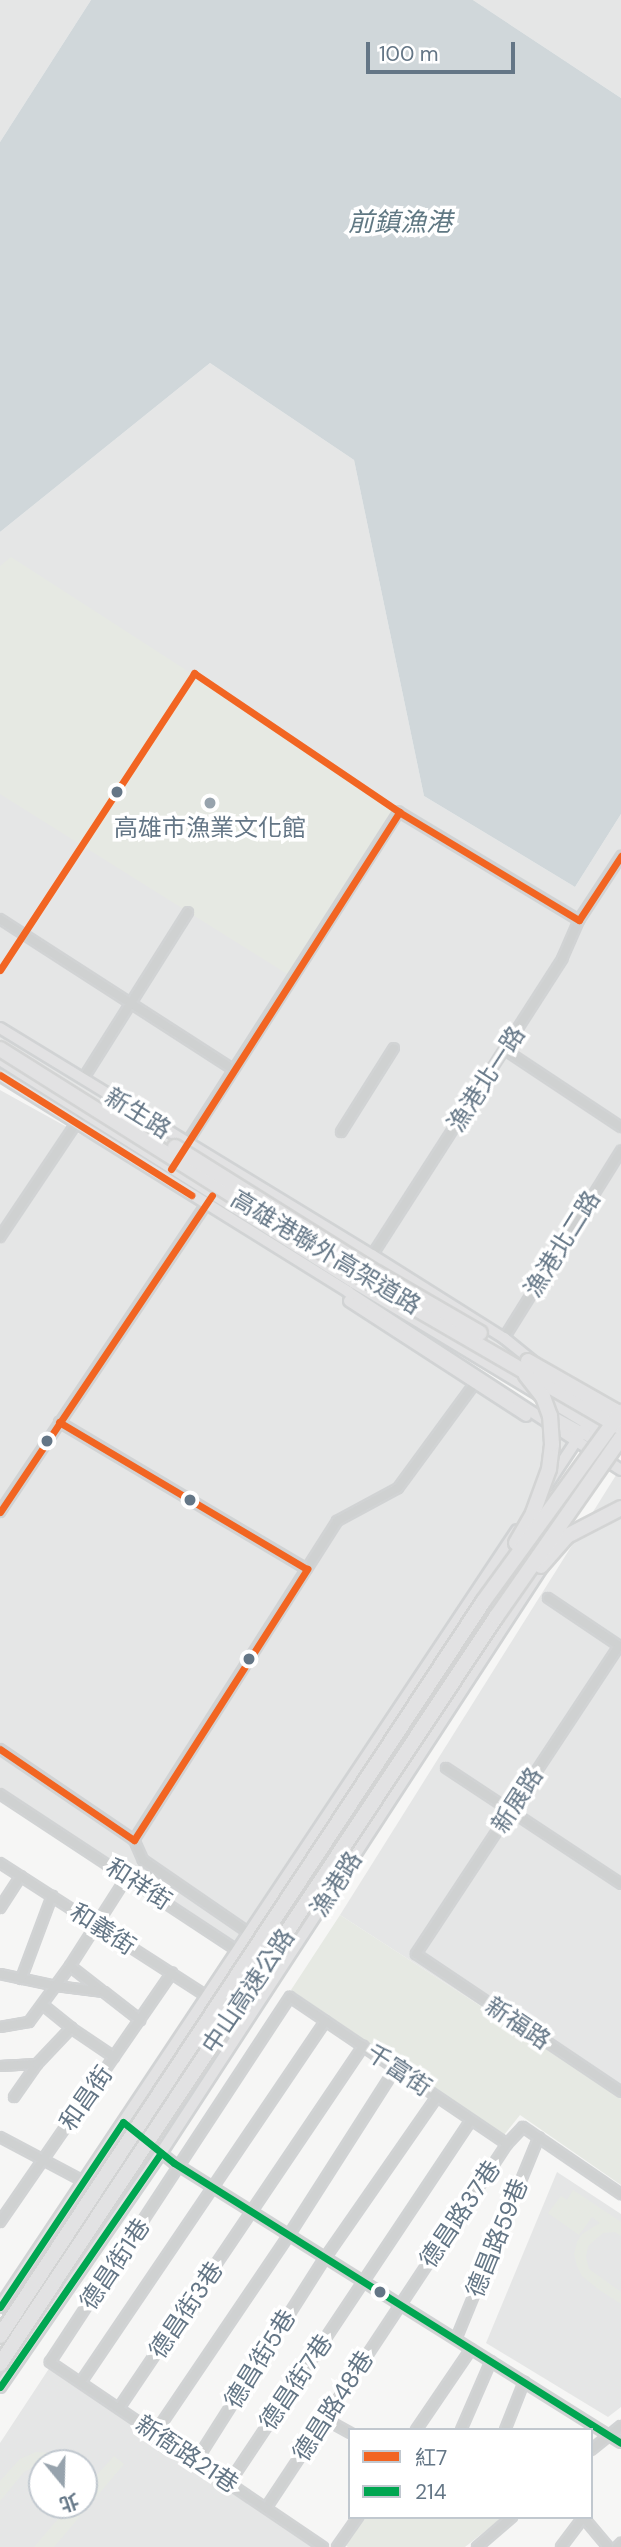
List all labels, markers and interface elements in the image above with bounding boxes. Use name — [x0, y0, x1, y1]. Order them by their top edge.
scale bar — [369, 28, 518, 72]
text: 100 m — [379, 40, 439, 68]
water label: 前鎮漁港 — [348, 207, 452, 239]
unlabelled marker — [110, 785, 124, 799]
marker: 高雄市漁業文化館 — [202, 795, 218, 811]
place label: 高雄市漁業文化館 — [114, 814, 306, 842]
street label: 漁港北一路 — [441, 1021, 531, 1137]
street label: 新生路 — [100, 1082, 176, 1144]
street label: 高雄港聯外高架道路 — [226, 1184, 426, 1320]
street label: 漁港北二路 — [518, 1185, 606, 1303]
unlabelled marker — [40, 1434, 54, 1448]
unlabelled marker — [183, 1493, 197, 1507]
unlabelled marker — [242, 1652, 256, 1666]
street label: 新展路 — [485, 1762, 549, 1838]
street label: 漁港路 — [304, 1846, 368, 1922]
street label: 和祥街 — [101, 1852, 177, 1916]
street label: 和義街 — [65, 1897, 141, 1961]
street label: 中山高速公路 — [196, 1923, 300, 2059]
street label: 新福路 — [480, 1991, 556, 2055]
street label: 千富街 — [361, 2038, 437, 2102]
street label: 和昌街 — [54, 2060, 118, 2136]
street label: 德昌路37巷 — [414, 2155, 506, 2273]
street label: 德昌路59巷 — [460, 2175, 534, 2301]
street label: 德昌街1巷 — [74, 2213, 156, 2315]
street label: 德昌街3巷 — [143, 2256, 229, 2364]
unlabelled marker — [373, 2285, 387, 2299]
street label: 德昌街5巷 — [218, 2304, 302, 2414]
street label: 德昌街7巷 — [254, 2329, 338, 2435]
street label: 德昌路48巷 — [287, 2346, 379, 2466]
street label: 新衙路21巷 — [130, 2409, 244, 2499]
legend — [348, 2428, 593, 2519]
text: 紅7 — [415, 2444, 447, 2472]
north arrow — [28, 2449, 98, 2519]
text: 214 — [415, 2478, 446, 2506]
text: 北 — [56, 2488, 82, 2517]

